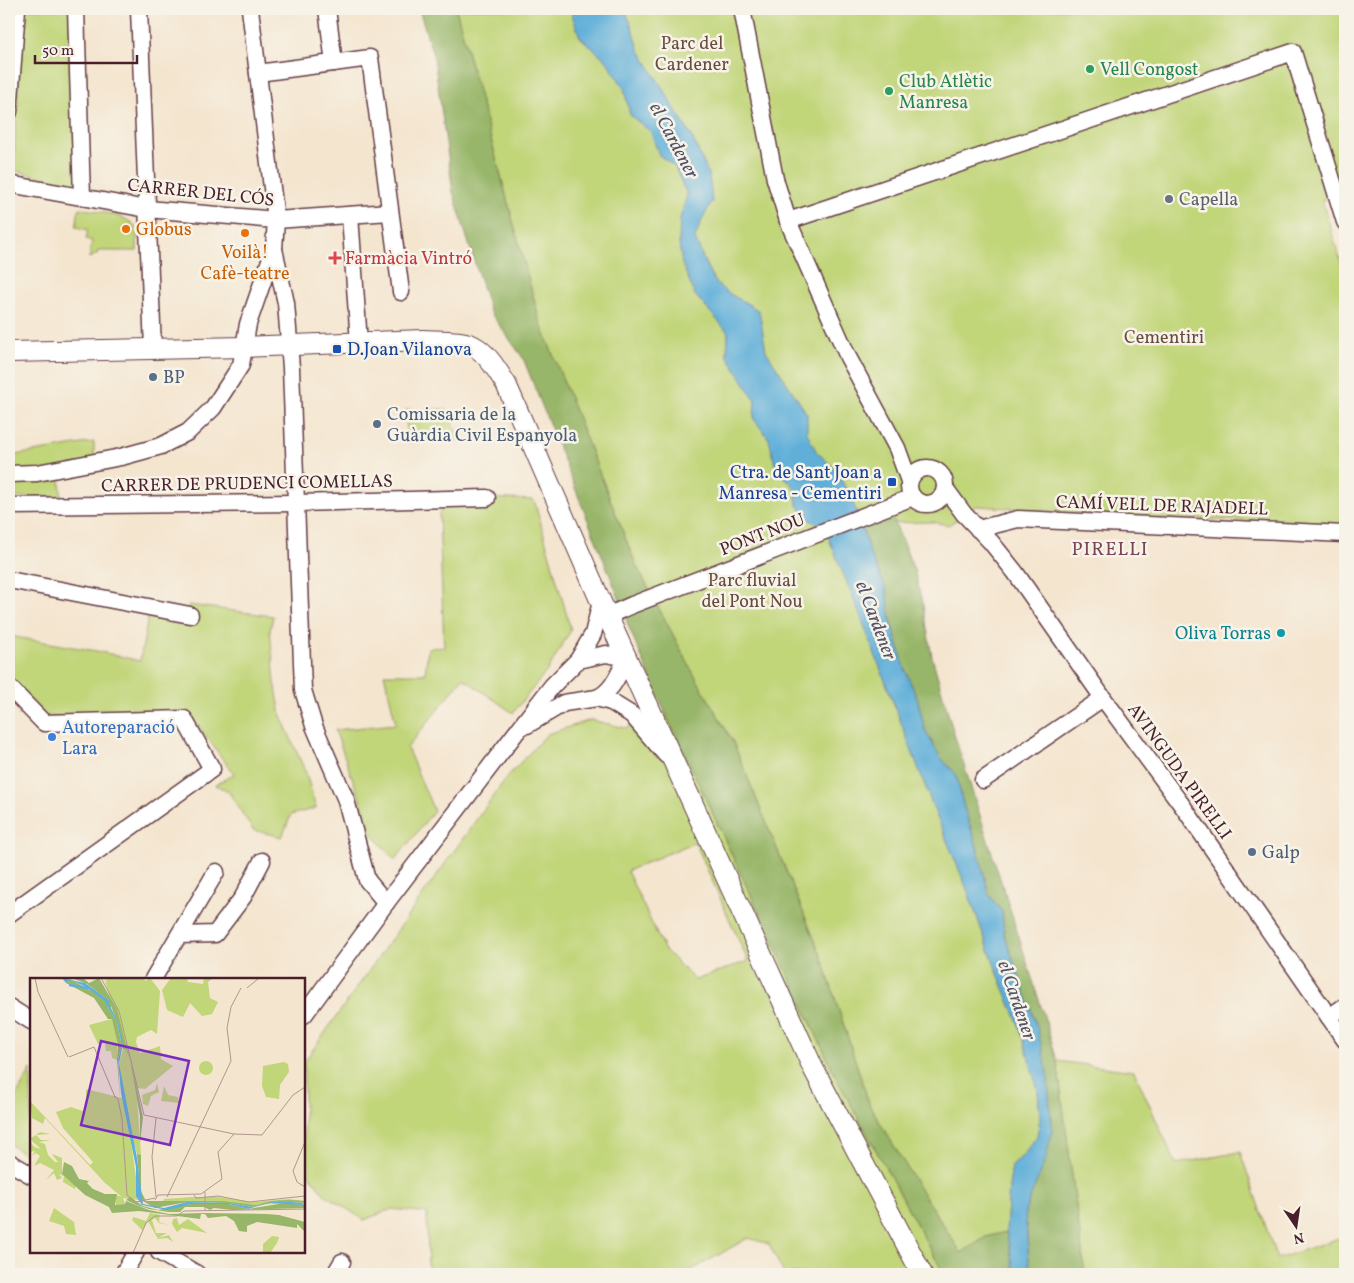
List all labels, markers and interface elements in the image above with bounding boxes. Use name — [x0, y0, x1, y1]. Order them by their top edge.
scale bar — [35, 32, 138, 64]
park label: Parc del Cardener — [655, 32, 729, 78]
text: 50 m — [42, 41, 74, 62]
place label: Vell Congost — [1100, 58, 1198, 83]
marker: Vell Congost — [1084, 63, 1096, 75]
place label: Club Atlètic Manresa — [899, 70, 992, 116]
marker: Club Atlètic Manresa — [883, 85, 895, 97]
water label: el Cardener — [642, 98, 705, 184]
street label: CARRER DEL CÓS — [126, 173, 276, 214]
place label: Capella — [1179, 188, 1238, 213]
marker: Capella — [1163, 193, 1175, 205]
place label: Globus — [136, 218, 192, 243]
marker: Globus — [120, 223, 132, 235]
marker: Voilà! Cafè-teatre — [239, 227, 251, 239]
place label: Voilà! Cafè-teatre — [200, 241, 290, 287]
place label: Farmàcia Vintró — [345, 247, 472, 272]
marker: Farmàcia Vintró — [329, 252, 341, 264]
park label: Cementiri — [1124, 326, 1204, 351]
place label: D.Joan Vilanova — [347, 338, 472, 363]
marker: D.Joan Vilanova — [331, 343, 343, 355]
place label: BP — [163, 366, 185, 391]
marker: BP — [147, 371, 159, 383]
place label: Comissaria de la Guàrdia Civil Espanyola — [387, 403, 577, 449]
marker: Comissaria de la Guàrdia Civil Espanyola — [371, 418, 383, 430]
place label: Ctra. de Sant Joan a Manresa - Cementiri — [719, 461, 882, 507]
street label: CARRER DE PRUDENCI COMELLAS — [101, 469, 393, 500]
marker: Ctra. de Sant Joan a Manresa - Cementiri — [886, 476, 898, 488]
street label: CAMÍ VELL DE RAJADELL — [1055, 490, 1269, 523]
street label: PONT NOU — [716, 508, 809, 563]
district label: PIRELLI — [1071, 537, 1149, 563]
park label: Parc fluvial del Pont Nou — [701, 569, 803, 615]
water label: el Cardener — [848, 577, 902, 665]
place label: Oliva Torras — [1175, 622, 1271, 647]
marker: Oliva Torras — [1275, 627, 1287, 639]
street label: AVINGUDA PIRELLI — [1121, 699, 1237, 845]
place label: Autoreparació Lara — [62, 716, 175, 762]
marker: Autoreparació Lara — [46, 731, 58, 743]
place label: Galp — [1262, 841, 1300, 866]
marker: Galp — [1246, 846, 1258, 858]
water label: el Cardener — [990, 957, 1042, 1045]
inset map — [30, 978, 305, 1253]
north arrow — [1272, 1200, 1322, 1250]
text: N — [1291, 1227, 1306, 1248]

